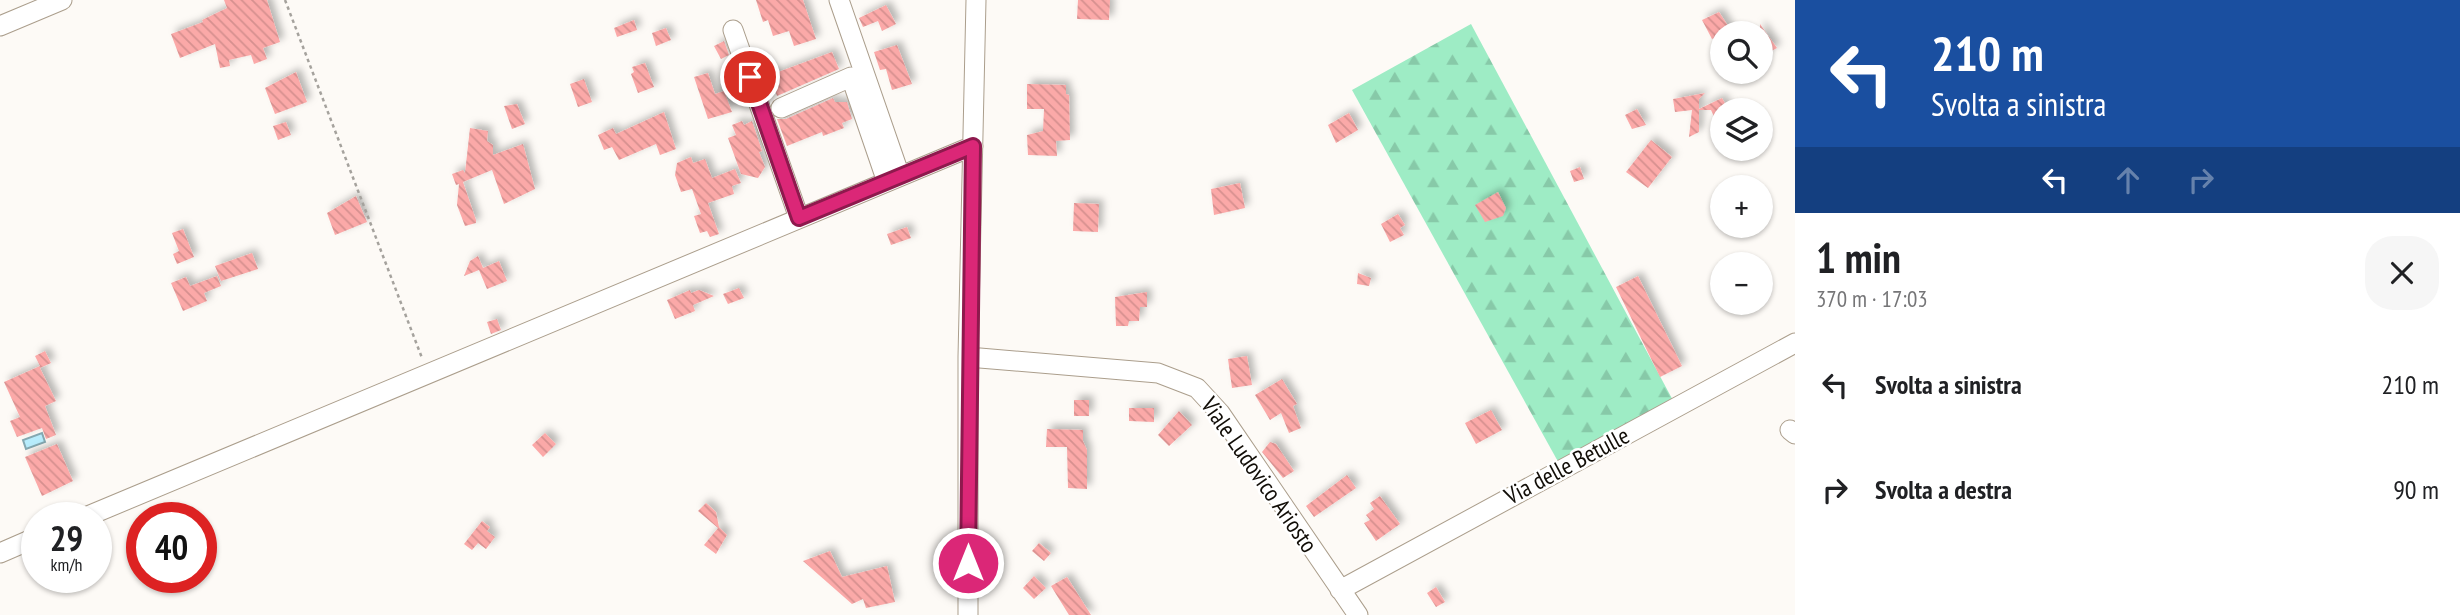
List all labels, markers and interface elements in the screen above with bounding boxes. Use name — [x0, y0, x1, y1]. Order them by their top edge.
map controls — [1710, 21, 1773, 315]
button: search — [1710, 21, 1773, 84]
text: 210 m — [1931, 21, 2044, 85]
icon: left — [1816, 28, 1907, 119]
pin — [720, 47, 780, 107]
icon: arrive — [731, 58, 769, 96]
text: Svolta a sinistra — [1931, 83, 2106, 125]
button: layers — [1710, 98, 1773, 161]
icon: left — [2036, 161, 2074, 199]
icon: ahead — [2109, 161, 2147, 199]
icon: right — [2182, 161, 2220, 199]
button: + — [1710, 175, 1773, 238]
text: 1 min — [1816, 230, 1901, 285]
button: close — [2365, 236, 2439, 310]
button: − — [1710, 252, 1773, 315]
text: 370 m · 17:03 — [1816, 284, 1928, 313]
icon: left — [1816, 366, 1854, 404]
text: Svolta a sinistra — [1875, 368, 2022, 401]
text: 210 m — [2381, 368, 2439, 401]
street label: Viale Ludovico Ariosto — [1194, 390, 1325, 559]
street label: Via delle Betulle — [1498, 420, 1634, 512]
icon: right — [1816, 471, 1854, 509]
text: Svolta a destra — [1875, 473, 2012, 506]
text: 90 m — [2393, 473, 2439, 506]
speed limit sign: 40 — [126, 502, 217, 593]
text: 29 — [50, 515, 83, 561]
position arrow — [931, 526, 1005, 600]
text: km/h — [51, 553, 82, 576]

